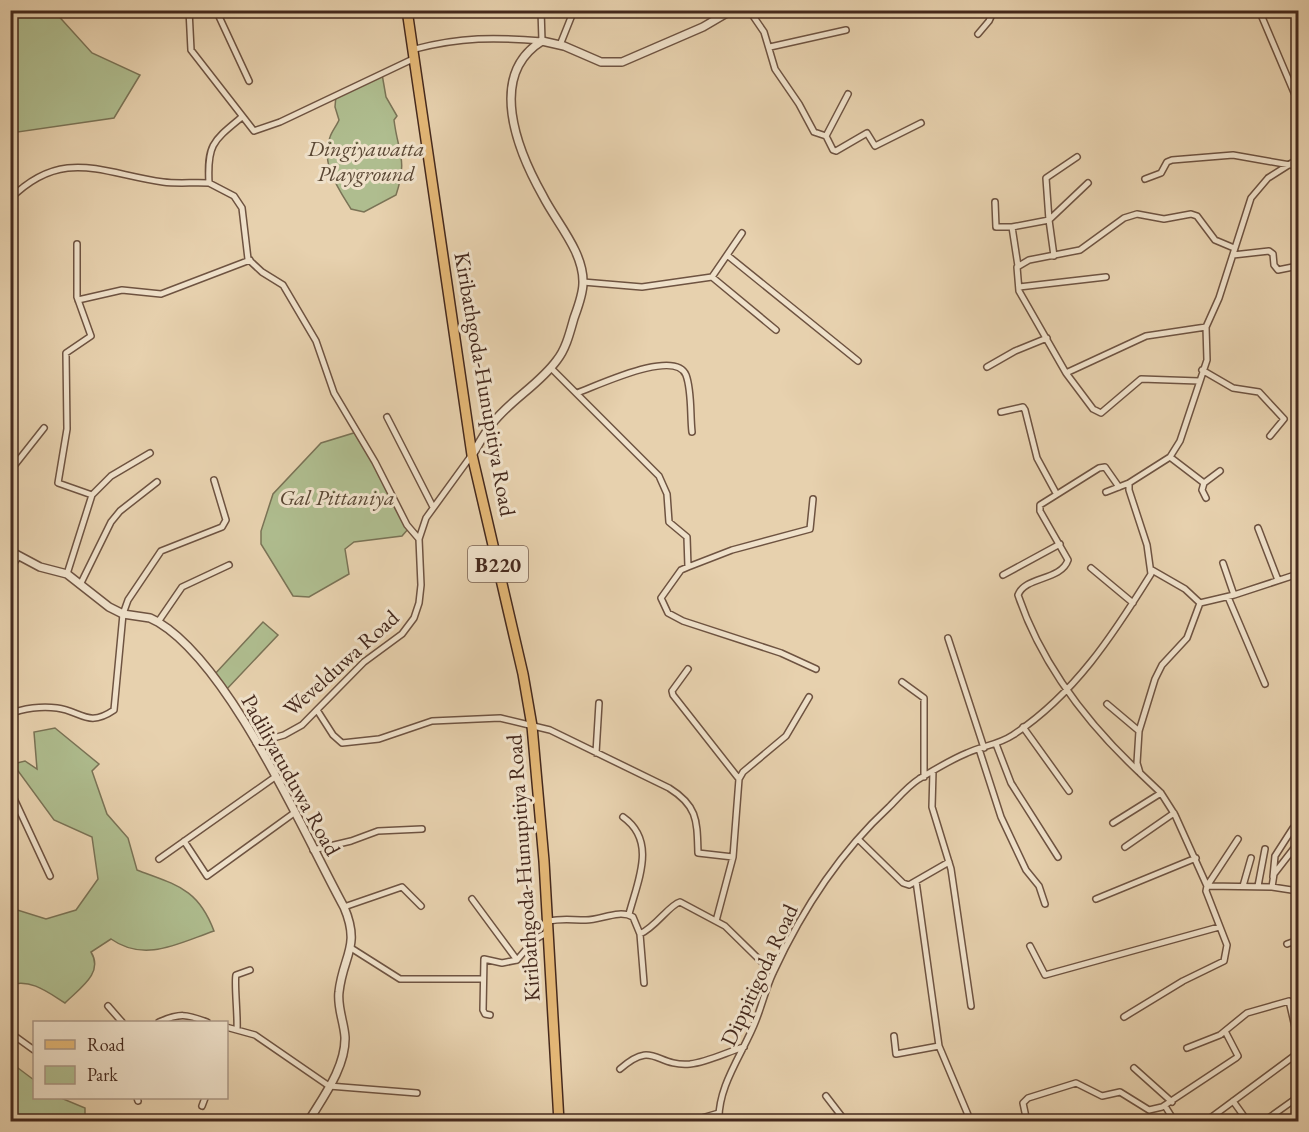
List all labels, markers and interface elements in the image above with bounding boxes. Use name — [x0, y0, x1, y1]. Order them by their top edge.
park label: Dingiyawatta Playground — [306, 134, 425, 188]
street label: Kiribathgoda-Hunupitiya Road — [447, 250, 523, 519]
park label: Gal Pittaniya — [279, 483, 395, 512]
road number: B220 — [468, 546, 528, 582]
street label: Wevelduwa Road — [277, 603, 406, 723]
street label: Padiliyatuduwa Road — [235, 689, 348, 862]
street label: Kiribathgoda-Hunupitiya Road — [499, 733, 547, 1003]
street label: Dippitigoda Road — [713, 899, 805, 1051]
legend — [33, 1021, 228, 1099]
text: Road — [87, 1033, 126, 1056]
text: Park — [87, 1063, 118, 1086]

